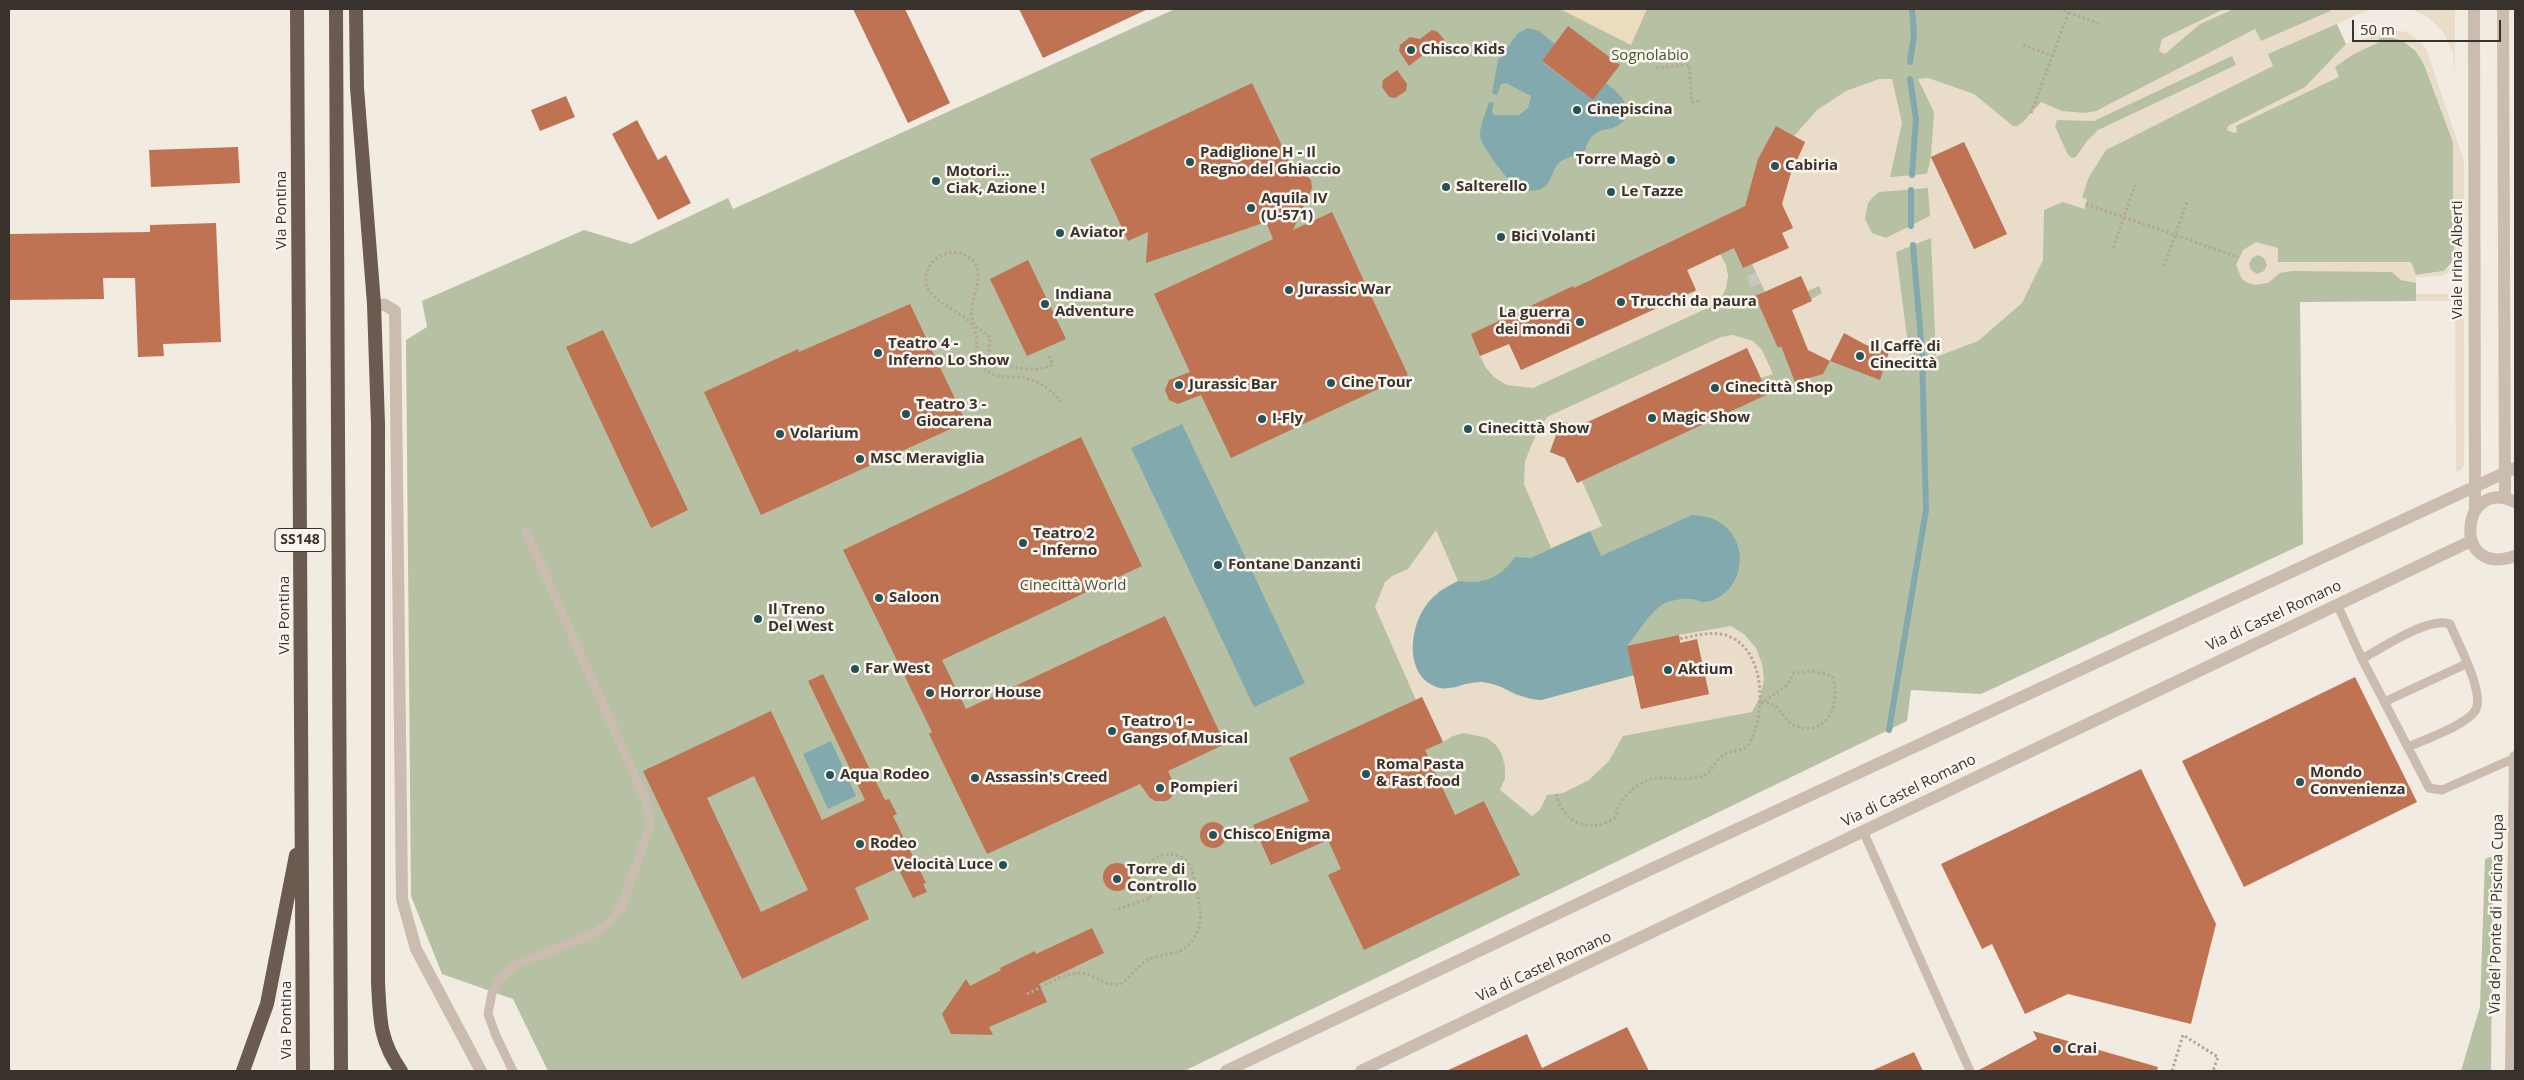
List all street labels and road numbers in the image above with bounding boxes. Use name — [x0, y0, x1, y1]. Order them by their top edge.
street label: Via Pontina — [273, 171, 291, 249]
street label: Viale Irina Alberti — [2449, 201, 2467, 319]
road number: SS148 — [275, 528, 325, 552]
street label: Via Pontina — [276, 576, 294, 654]
street label: Via di Castel Romano — [2204, 577, 2344, 655]
street label: Via di Castel Romano — [1839, 751, 1979, 831]
street label: Via del Ponte di Piscina Cupa — [2486, 814, 2508, 1014]
street label: Via di Castel Romano — [1474, 928, 1614, 1006]
street label: Via Pontina — [278, 981, 296, 1059]

